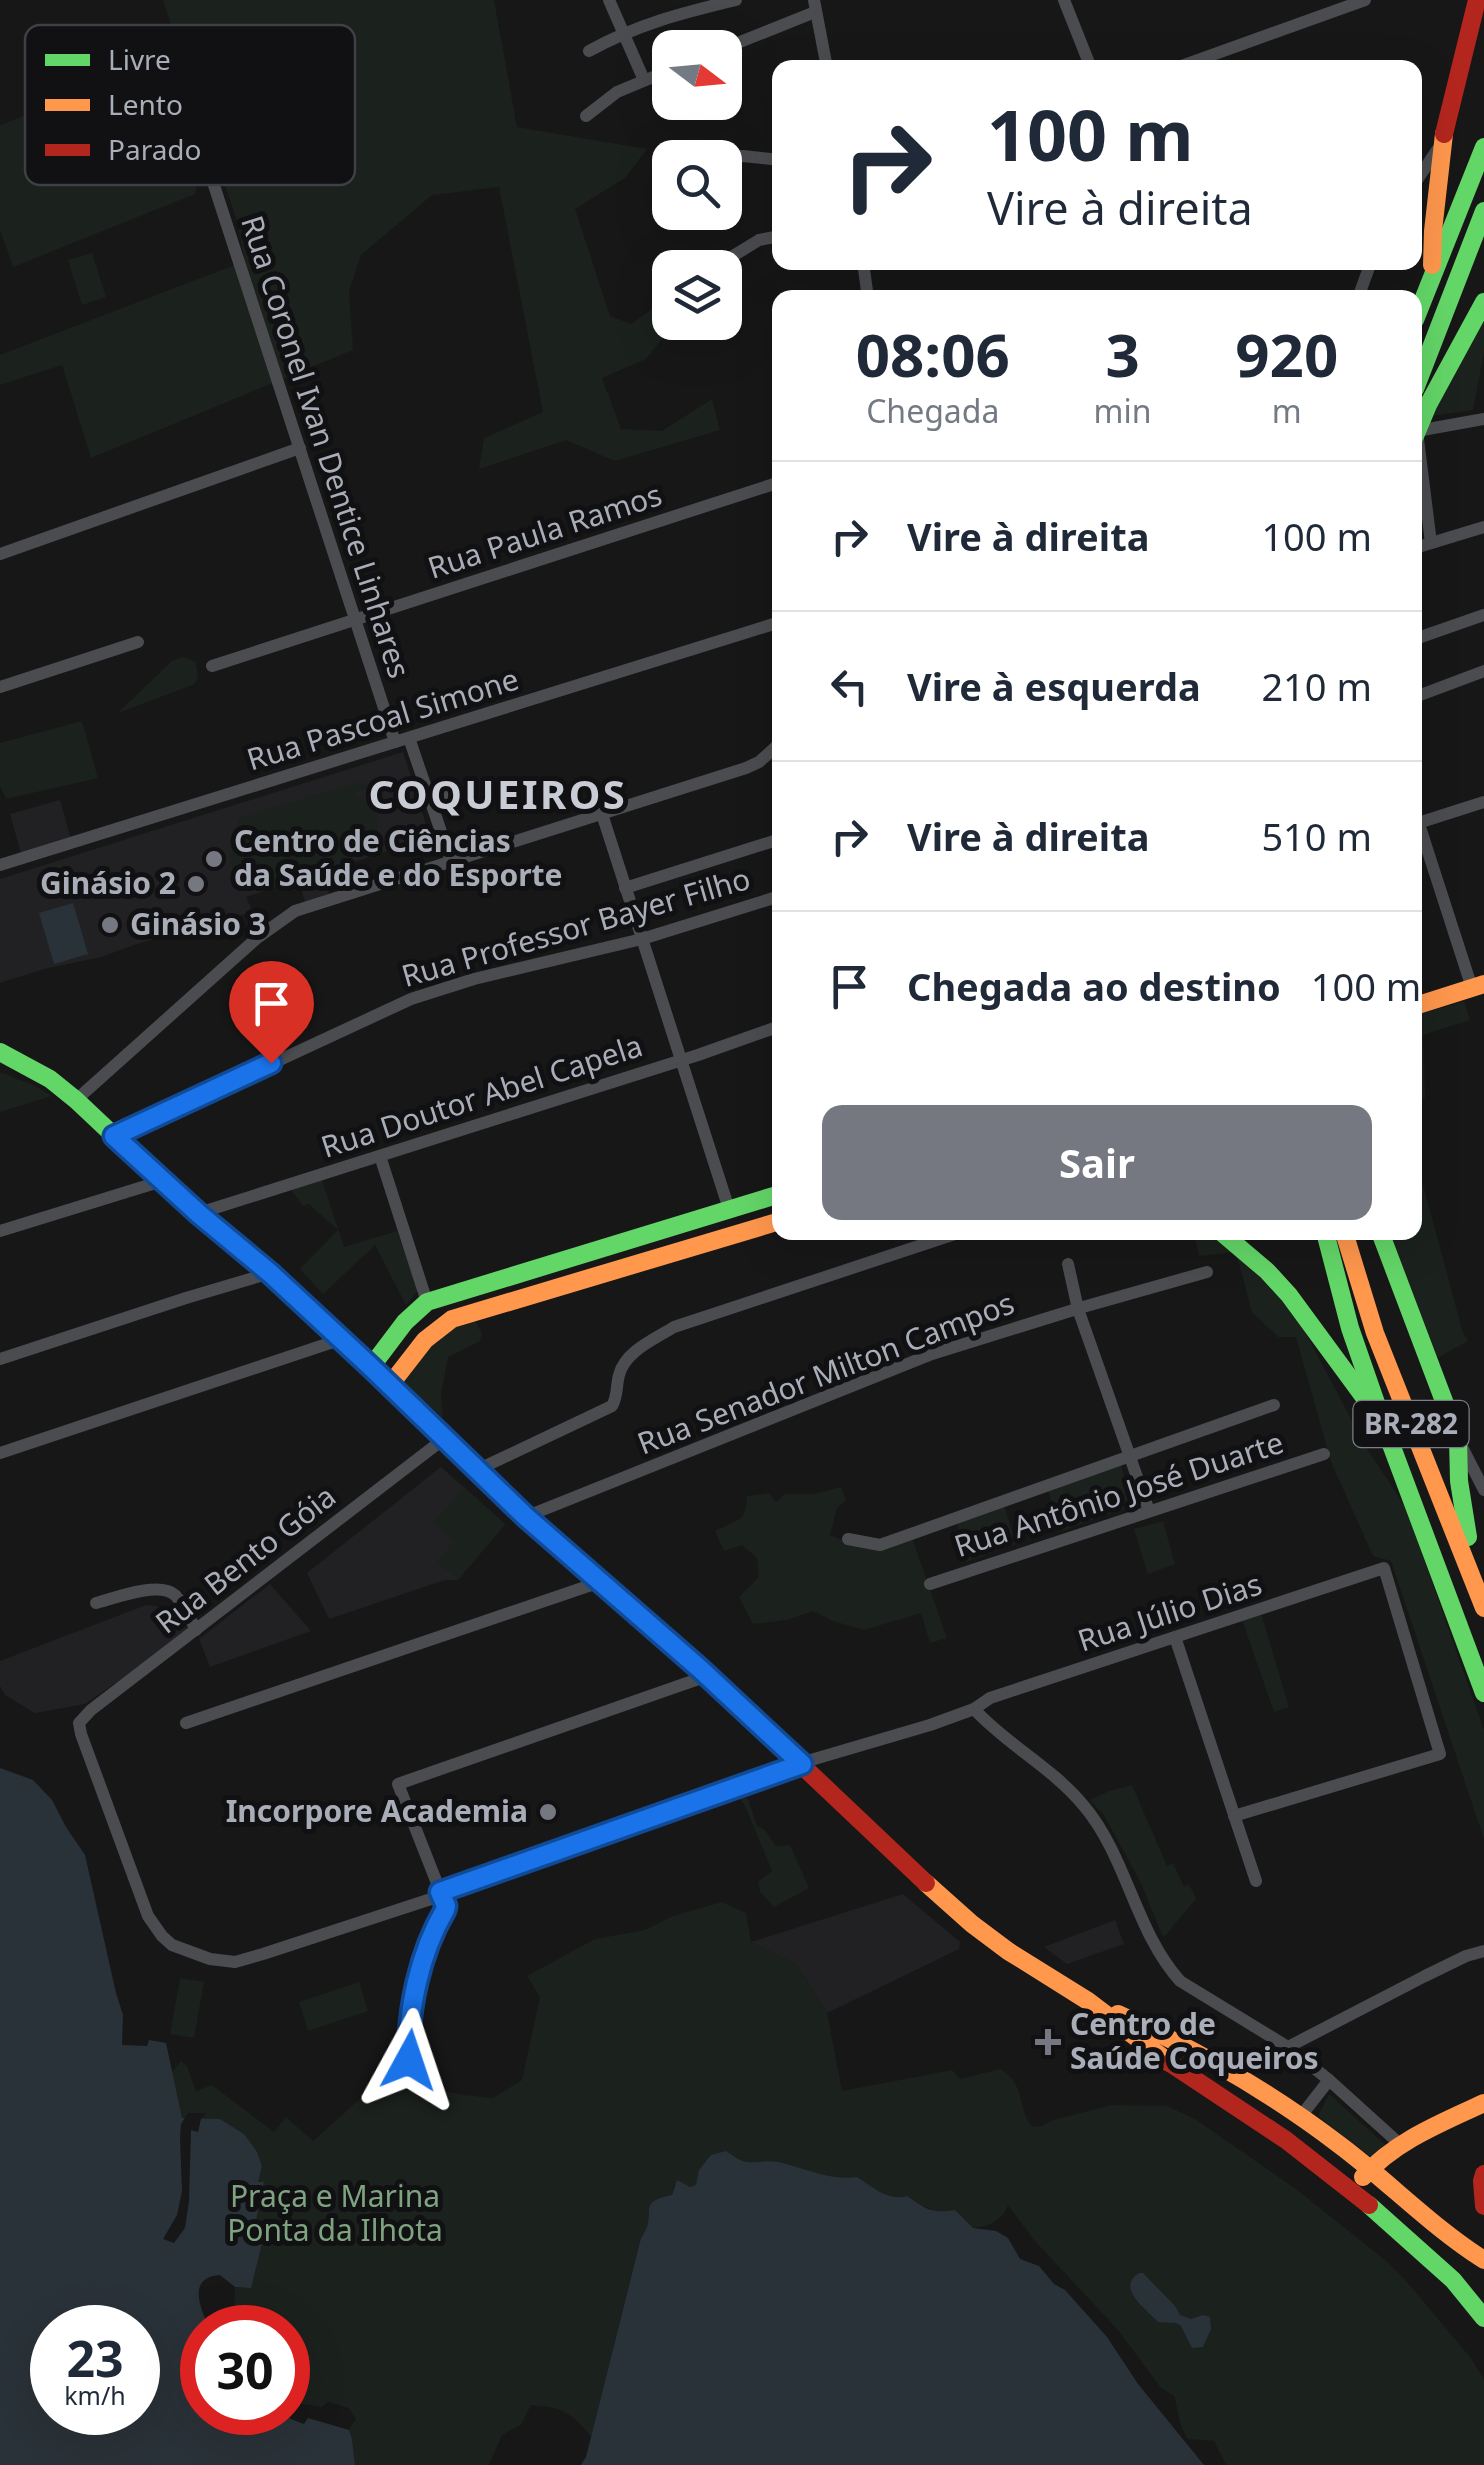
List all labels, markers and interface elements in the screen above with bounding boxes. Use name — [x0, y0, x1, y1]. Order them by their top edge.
legend — [25, 25, 355, 185]
north arrow — [652, 30, 742, 120]
map controls — [652, 30, 742, 340]
text: Livre — [108, 40, 171, 78]
text: Lento — [108, 85, 183, 123]
text: 100 m — [987, 86, 1194, 182]
icon: right — [822, 100, 952, 230]
text: Parado — [108, 130, 202, 168]
button: search — [652, 140, 742, 230]
text: Vire à direita — [987, 177, 1253, 238]
street label: Rua Coronel Ivan Dentice Linhares — [232, 210, 421, 683]
button: layers — [652, 250, 742, 340]
text: 08:06 — [856, 313, 1010, 395]
text: 3 — [1105, 313, 1140, 395]
text: 920 — [1235, 313, 1338, 395]
text: Chegada — [866, 389, 999, 432]
text: min — [1094, 389, 1152, 432]
text: m — [1272, 389, 1302, 432]
street label: Rua Paula Ramos — [422, 473, 667, 588]
icon: right — [822, 509, 877, 564]
text: Vire à direita — [907, 510, 1149, 562]
text: 100 m — [1261, 510, 1372, 562]
street label: Rua Pascoal Simone — [242, 658, 523, 779]
icon: left — [822, 659, 877, 714]
text: Vire à esquerda — [907, 660, 1201, 712]
text: 210 m — [1261, 660, 1372, 712]
district label: COQUEIROS — [369, 766, 627, 821]
icon: right — [822, 809, 877, 864]
text: Vire à direita — [907, 810, 1149, 862]
text: 510 m — [1261, 810, 1372, 862]
place label: Centro de Ciências da Saúde e do Esporte — [234, 820, 563, 895]
marker: Centro de Ciências da Saúde e do Esporte — [203, 848, 225, 870]
street label: Rua Professor Bayer Filho — [397, 857, 755, 996]
place label: Ginásio 2 — [40, 862, 176, 903]
marker: Ginásio 2 — [185, 873, 207, 895]
place label: Ginásio 3 — [130, 903, 266, 944]
marker: Ginásio 3 — [99, 914, 121, 936]
icon: arrive — [822, 959, 877, 1014]
text: Chegada ao destino — [907, 960, 1281, 1012]
text: 100 m — [1311, 960, 1421, 1012]
pin — [229, 961, 314, 1064]
icon: arrive — [244, 976, 299, 1031]
street label: Rua Doutor Abel Capela — [316, 1024, 647, 1167]
button: Sair — [822, 1105, 1372, 1220]
street label: Rua Senador Milton Campos — [631, 1282, 1020, 1463]
road number: BR-282 — [1354, 1401, 1468, 1447]
street label: Rua Antônio José Duarte — [949, 1421, 1288, 1566]
street label: Rua Bento Góia — [147, 1476, 344, 1642]
street label: Rua Júlio Dias — [1072, 1563, 1267, 1661]
place label: Incorpore Academia — [226, 1790, 528, 1831]
marker: Incorpore Academia — [537, 1801, 559, 1823]
place label: Centro de Saúde Coqueiros — [1070, 2003, 1319, 2078]
position arrow — [357, 2008, 461, 2112]
marker: Centro de Saúde Coqueiros — [1035, 2029, 1061, 2055]
park label: Praça e Marina Ponta da Ilhota — [227, 2175, 443, 2250]
speed limit sign: 30 — [180, 2305, 310, 2435]
text: 23 — [66, 2324, 124, 2392]
text: km/h — [64, 2378, 126, 2412]

